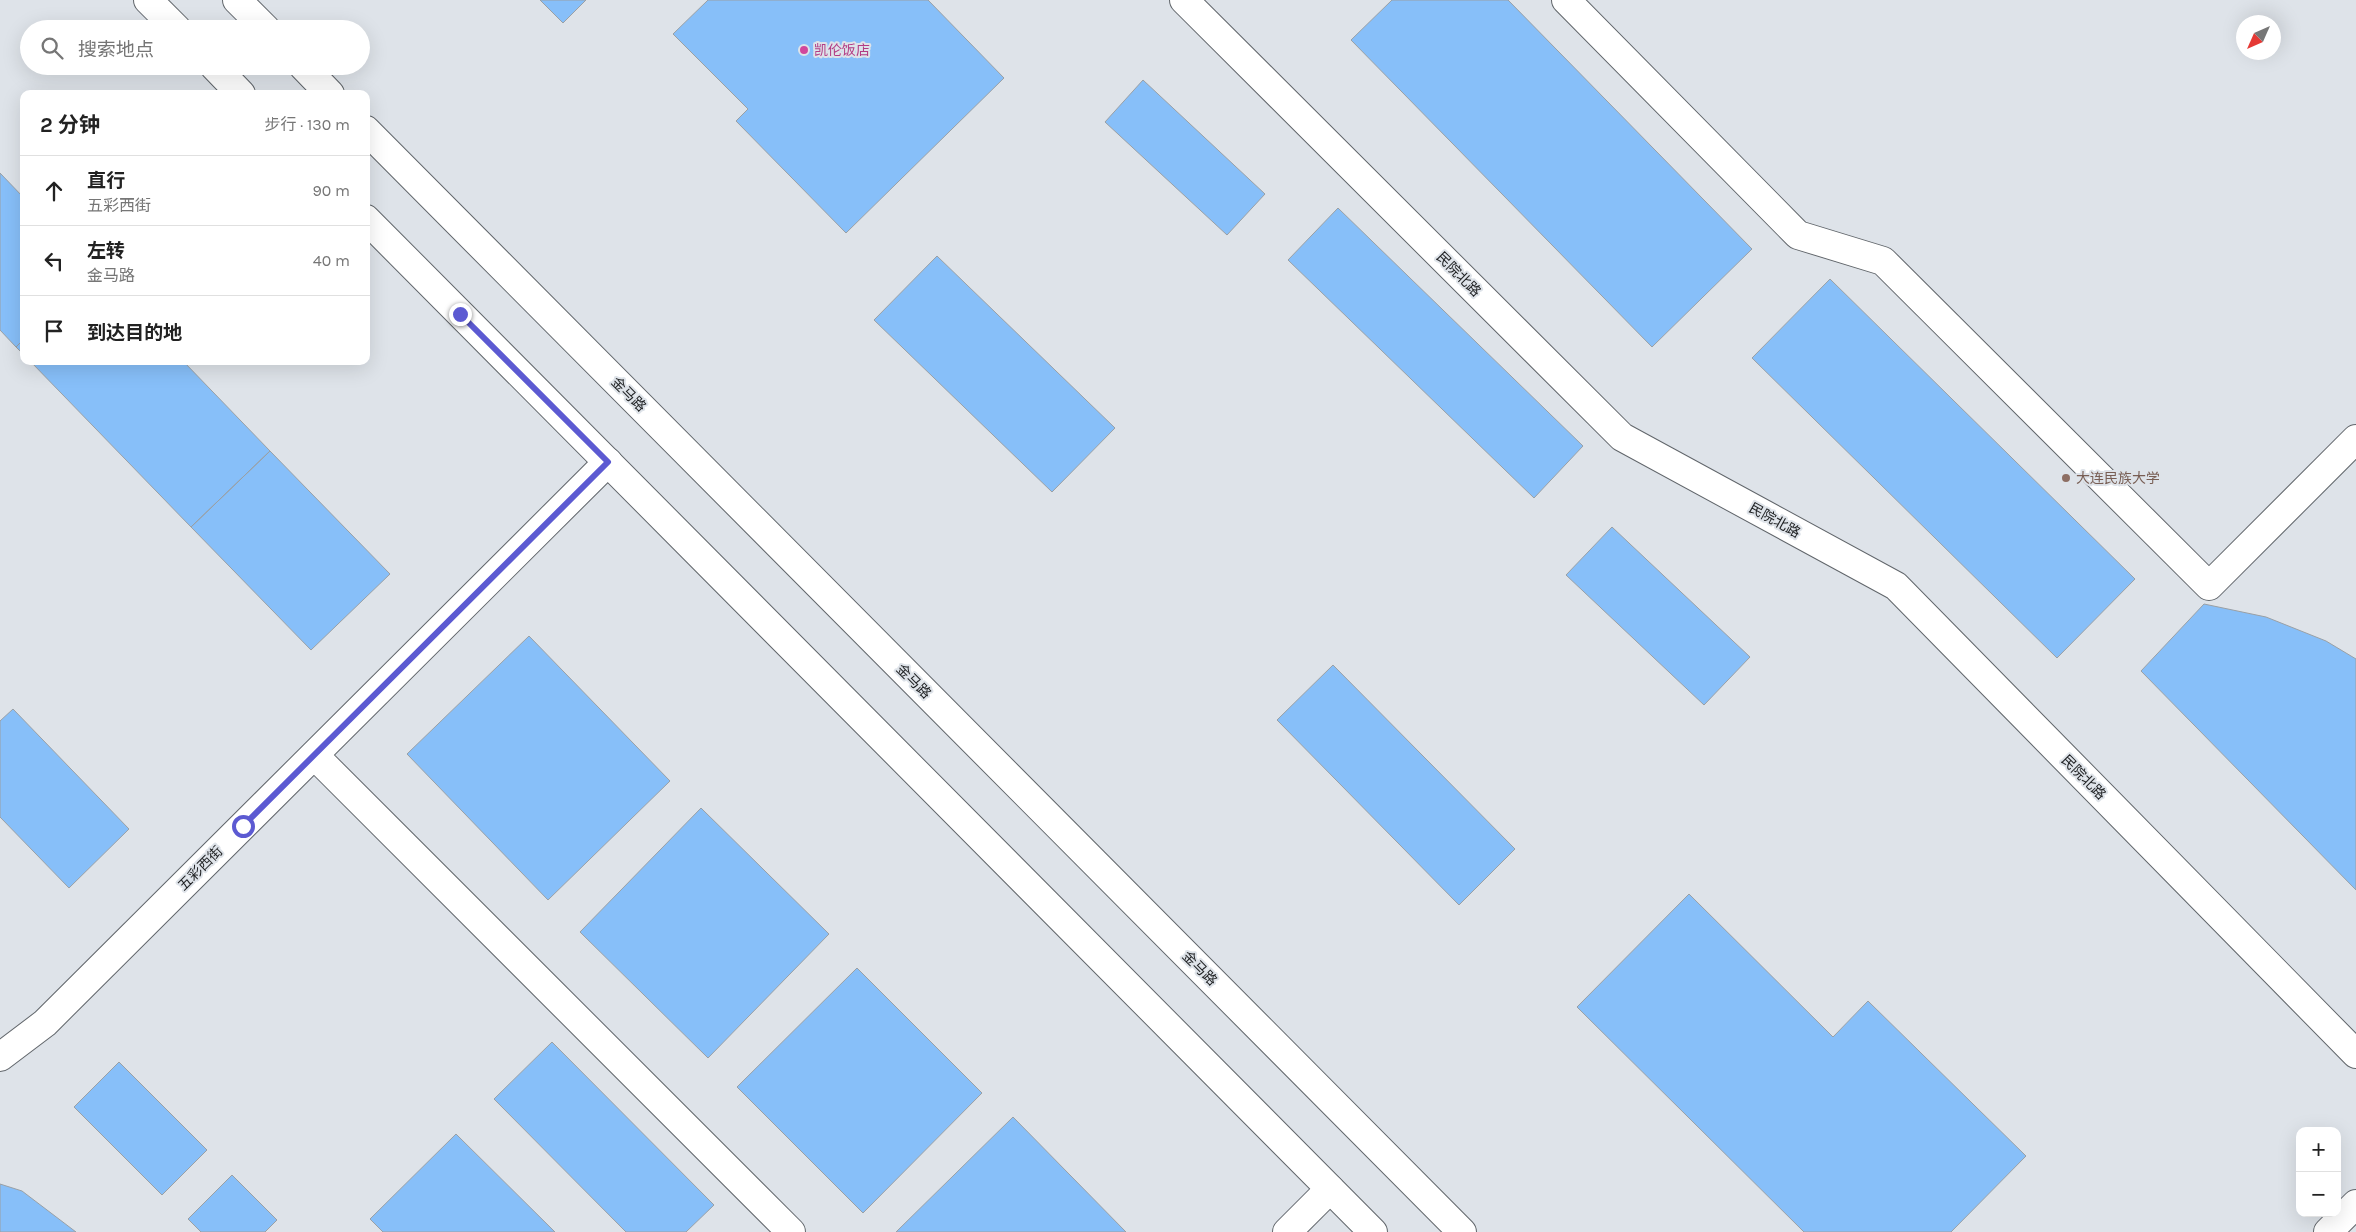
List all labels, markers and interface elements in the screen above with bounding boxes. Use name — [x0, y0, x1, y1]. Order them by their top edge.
north arrow — [2236, 15, 2281, 60]
search box — [20, 20, 370, 75]
icon: search — [38, 34, 66, 62]
text: 搜索地点 — [78, 39, 154, 61]
place label: 凯伦饭店 — [814, 42, 870, 59]
marker: 凯伦饭店 — [798, 44, 810, 56]
text: 2 分钟 — [40, 113, 100, 137]
text: 步行 · 130 m — [265, 115, 350, 134]
text: 直行 — [87, 170, 125, 192]
icon: ahead — [40, 177, 68, 205]
text: 90 m — [312, 181, 350, 200]
text: 五彩西街 — [87, 196, 151, 215]
text: 左转 — [87, 240, 125, 262]
icon: left — [40, 247, 68, 275]
street label: 民院北路 — [1433, 249, 1484, 300]
text: 40 m — [313, 251, 350, 270]
text: 金马路 — [87, 266, 135, 285]
route end — [449, 303, 472, 326]
icon: arrive — [40, 317, 68, 345]
text: 到达目的地 — [87, 322, 182, 344]
street label: 金马路 — [608, 373, 650, 415]
place label: 大连民族大学 — [2076, 470, 2160, 487]
marker: 大连民族大学 — [2060, 472, 2072, 484]
street label: 民院北路 — [1746, 499, 1803, 541]
street label: 金马路 — [893, 660, 935, 702]
street label: 民院北路 — [2058, 752, 2109, 803]
route start — [232, 815, 255, 838]
street label: 五彩西街 — [175, 843, 226, 894]
street label: 金马路 — [1179, 947, 1221, 989]
map controls — [2296, 1127, 2341, 1217]
button: + — [2296, 1127, 2341, 1172]
button: − — [2296, 1172, 2341, 1217]

